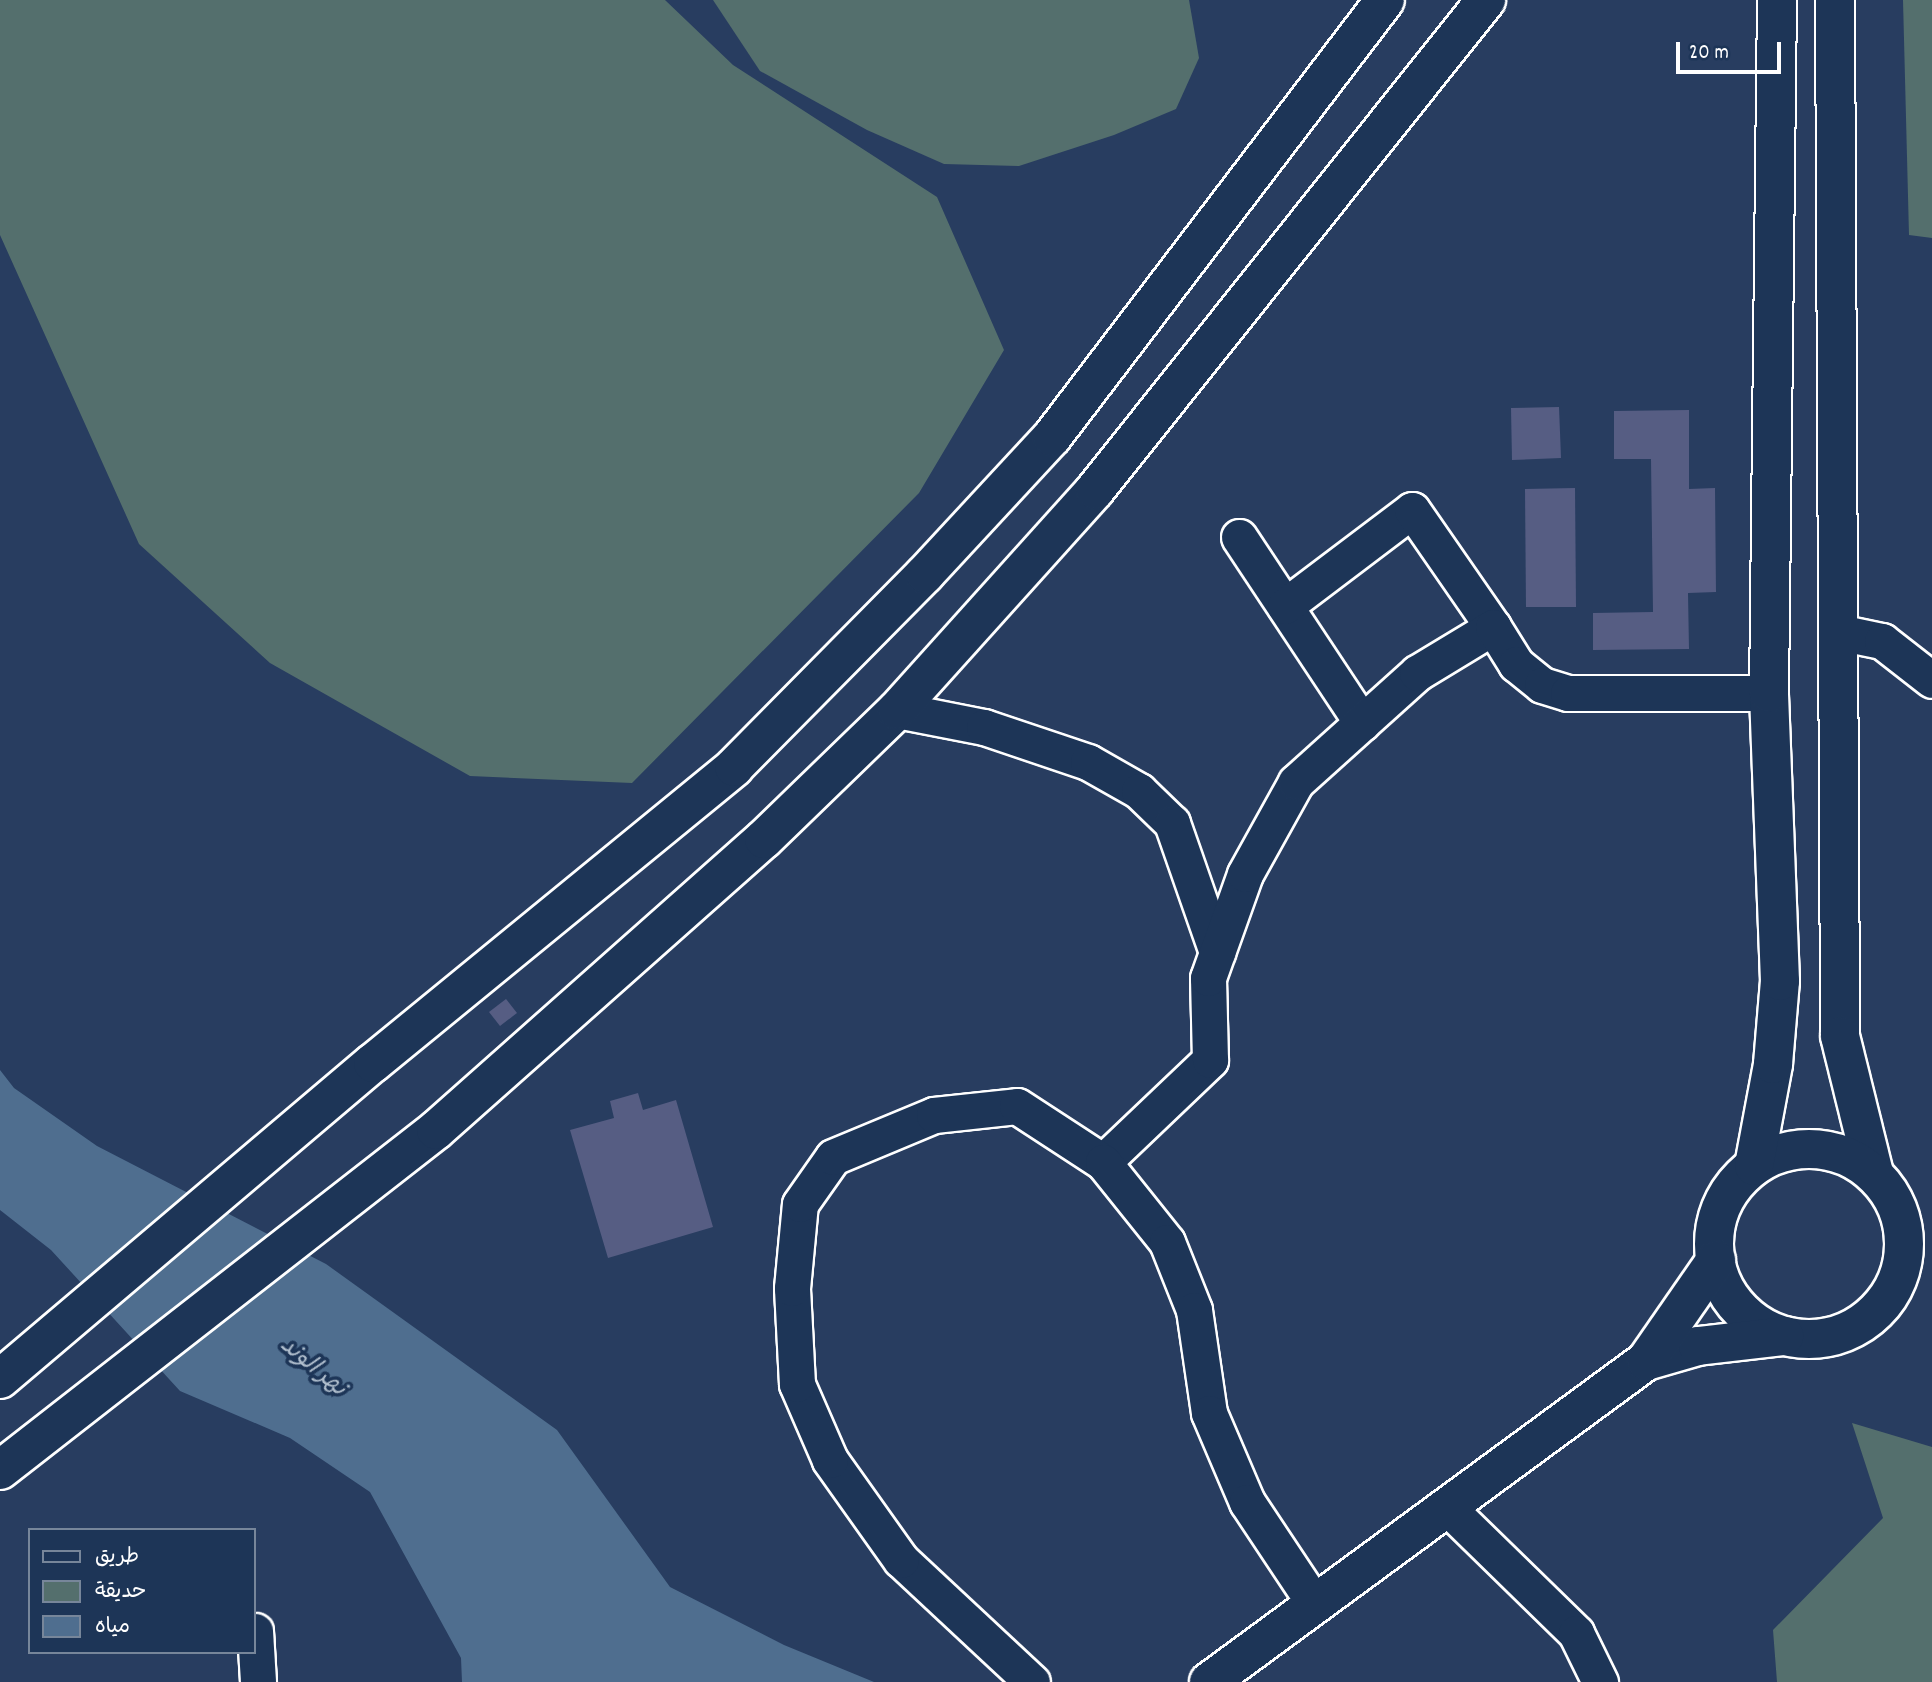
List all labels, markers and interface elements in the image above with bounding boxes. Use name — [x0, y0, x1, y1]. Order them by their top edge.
scale bar — [1680, 28, 1785, 72]
text: 20 m — [1689, 39, 1729, 69]
water label: نهر الوند — [273, 1332, 351, 1404]
legend — [28, 1528, 256, 1654]
text: طريق — [95, 1543, 139, 1573]
text: حديقة — [95, 1578, 146, 1608]
text: مياه — [95, 1613, 130, 1643]

